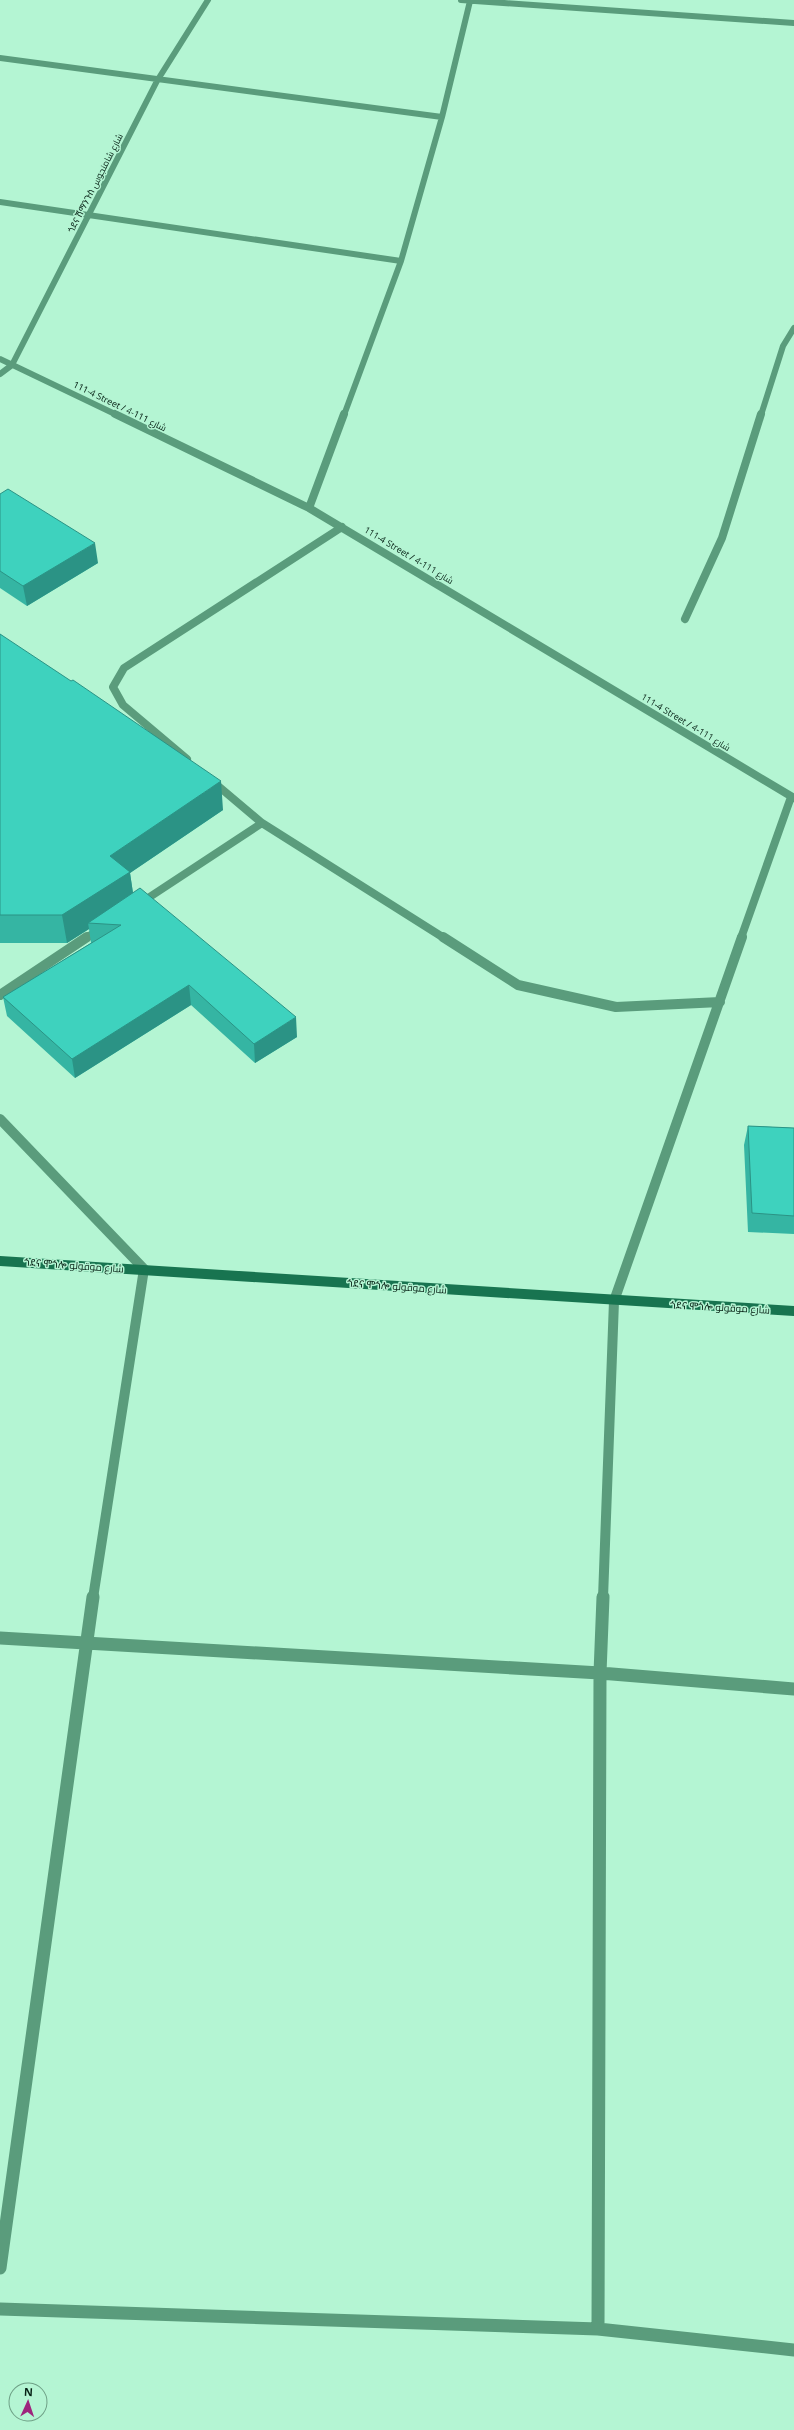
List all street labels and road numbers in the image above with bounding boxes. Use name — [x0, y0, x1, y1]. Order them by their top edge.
street label: ጎደና ሽማንጉስ شارع شامنجوس — [64, 131, 126, 235]
street label: 111-4 Street / شارع 111-4 — [71, 378, 169, 434]
street label: 111-4 Street / شارع 111-4 — [362, 523, 456, 587]
street label: 111-4 Street / شارع 111-4 — [639, 690, 733, 754]
street label: ጎደና ሞጎሎ شارع موقولو — [24, 1255, 124, 1275]
street label: ጎደና ሞጎሎ شارع موقولو — [347, 1276, 447, 1296]
street label: ጎደና ሞጎሎ شارع موقولو — [670, 1297, 770, 1317]

